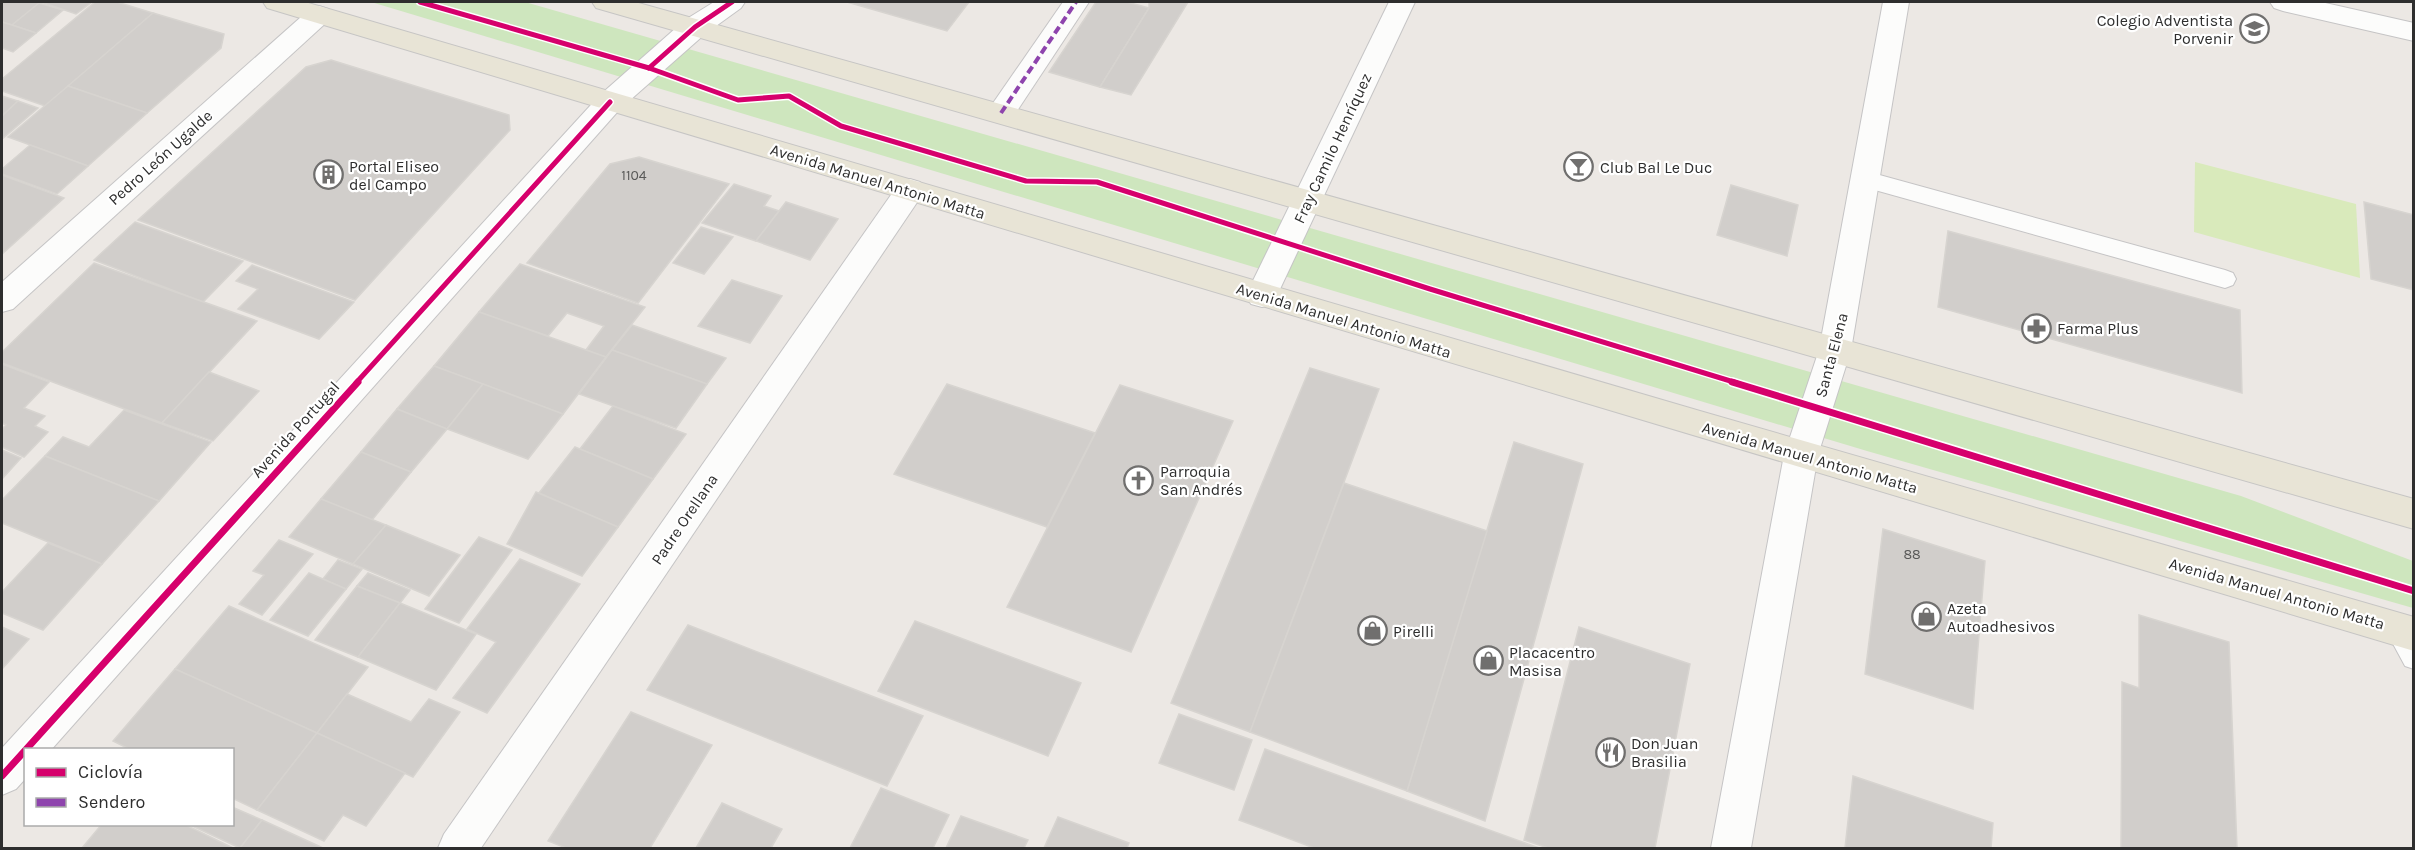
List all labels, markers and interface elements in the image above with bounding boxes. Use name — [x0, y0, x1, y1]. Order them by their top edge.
place label: Colegio Adventista Porvenir — [2097, 11, 2233, 48]
school or university icon: Colegio Adventista Porvenir — [2238, 13, 2270, 45]
street label: Fray Camilo Henríquez — [1289, 70, 1376, 226]
street label: Pedro León Ugalde — [104, 106, 216, 209]
street label: Avenida Manuel Antonio Matta — [768, 140, 988, 223]
bar icon: Club Bal Le Duc — [1563, 151, 1595, 183]
place label: Portal Eliseo del Campo — [349, 157, 439, 194]
place label: Club Bal Le Duc — [1600, 158, 1712, 177]
building icon: Portal Eliseo del Campo — [312, 159, 344, 191]
house number: 1104 — [621, 167, 647, 184]
street label: Avenida Manuel Antonio Matta — [1234, 279, 1454, 362]
street label: Santa Elena — [1811, 311, 1852, 400]
pharmacy icon: Farma Plus — [2020, 312, 2052, 344]
place label: Farma Plus — [2057, 319, 2139, 338]
street label: Avenida Portugal — [247, 377, 344, 481]
street label: Avenida Manuel Antonio Matta — [1700, 418, 1920, 497]
place label: Parroquia San Andrés — [1160, 462, 1243, 499]
church icon: Parroquia San Andrés — [1123, 464, 1155, 496]
street label: Padre Orellana — [647, 470, 722, 568]
house number: 88 — [1903, 546, 1921, 563]
street label: Avenida Manuel Antonio Matta — [2167, 554, 2387, 633]
place label: Azeta Autoadhesivos — [1947, 599, 2055, 636]
shop icon: Azeta Autoadhesivos — [1910, 601, 1942, 633]
shop icon: Pirelli — [1356, 615, 1388, 647]
place label: Pirelli — [1393, 622, 1434, 641]
place label: Placacentro Masisa — [1509, 643, 1595, 680]
shop icon: Placacentro Masisa — [1472, 645, 1504, 677]
place label: Don Juan Brasilia — [1631, 734, 1698, 771]
restaurant icon: Don Juan Brasilia — [1594, 736, 1626, 768]
legend — [24, 748, 234, 826]
text: Ciclovía — [78, 761, 143, 783]
text: Sendero — [78, 791, 145, 813]

